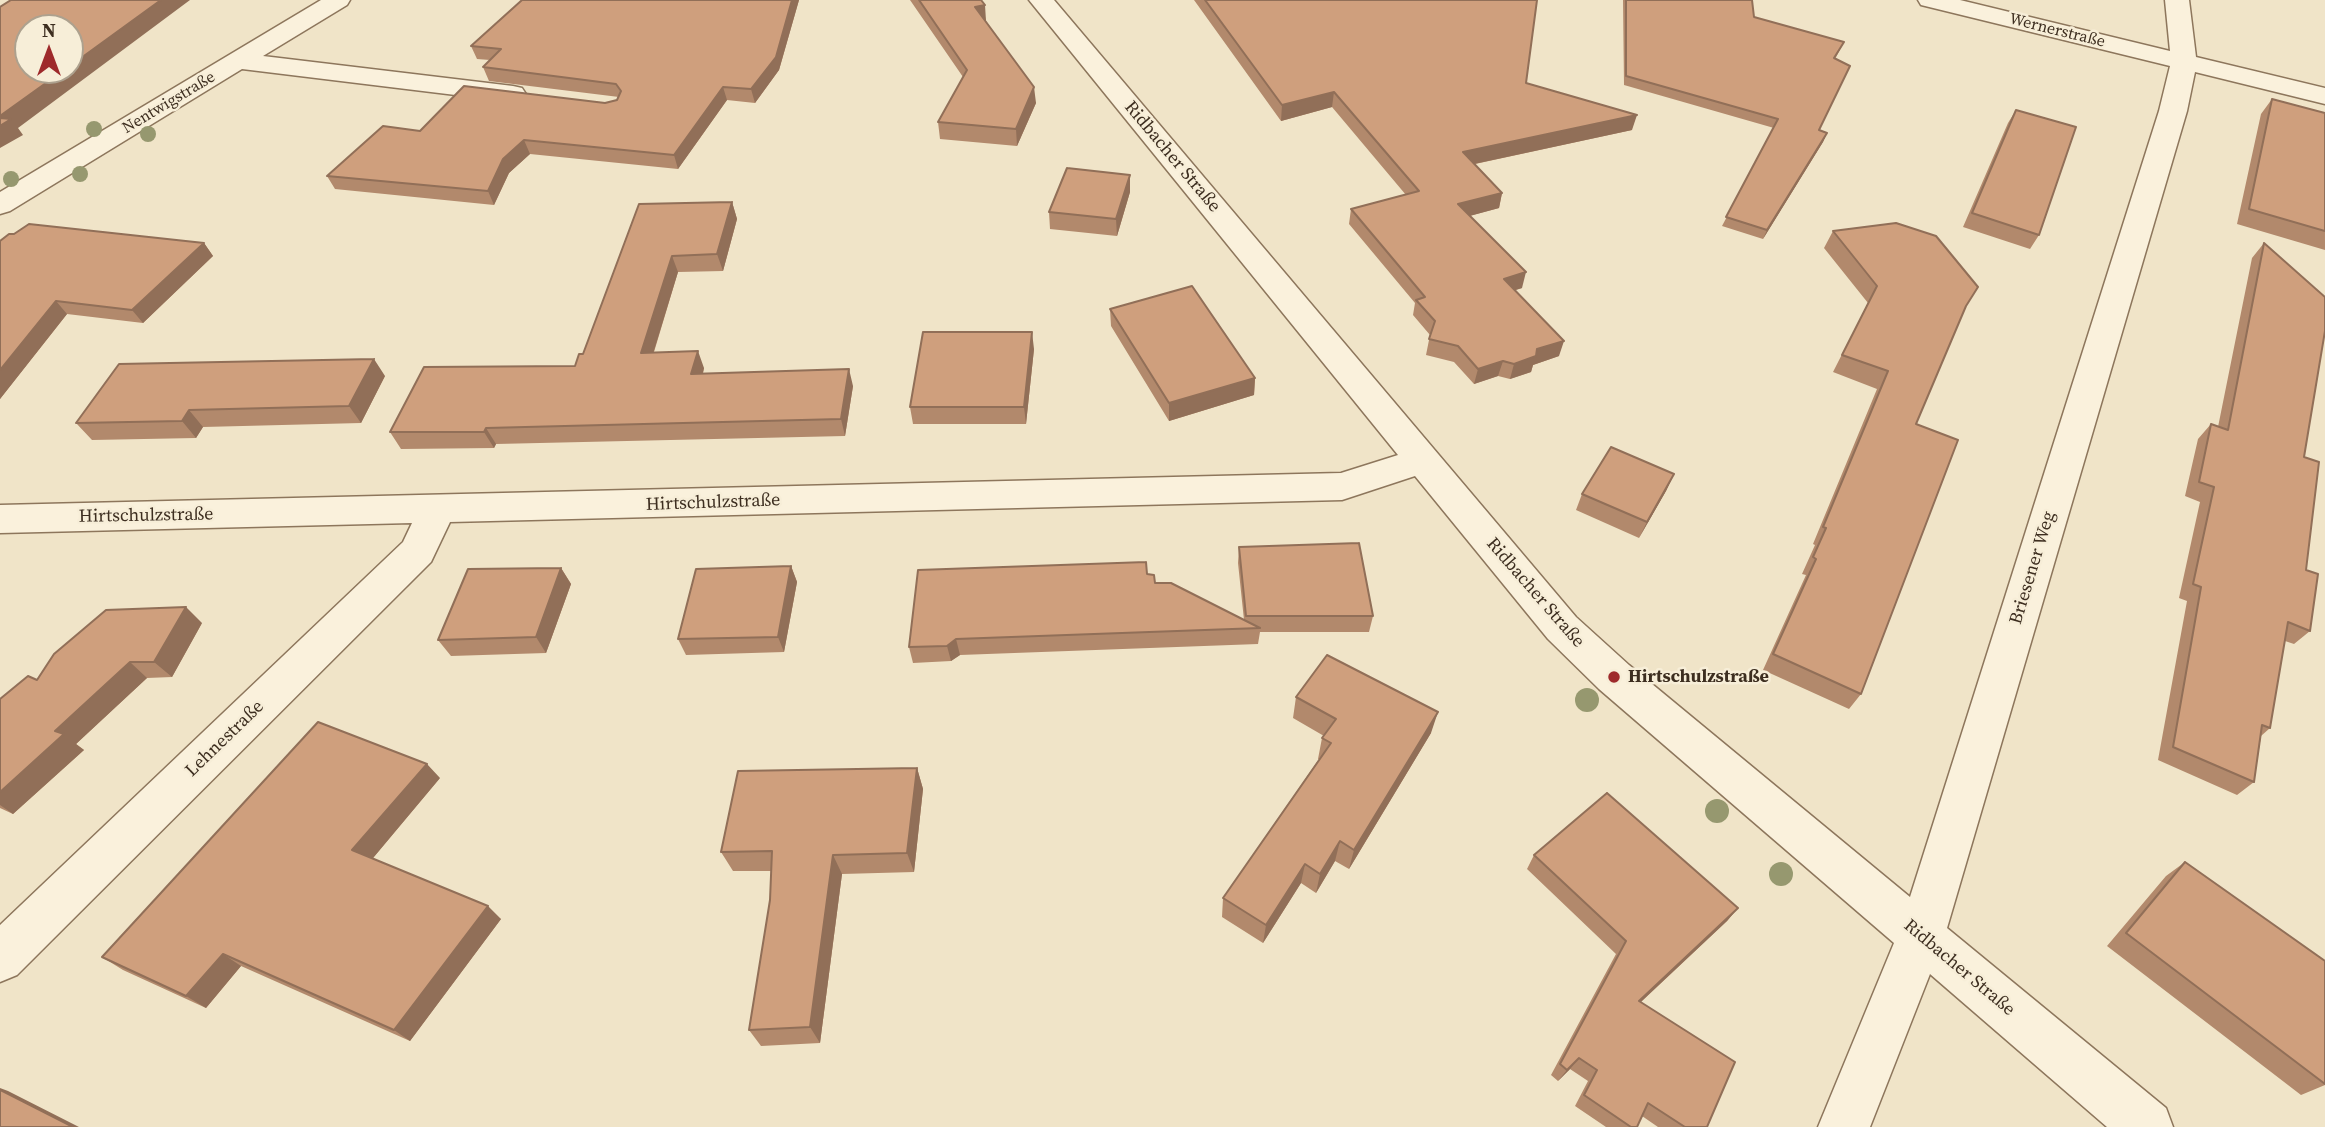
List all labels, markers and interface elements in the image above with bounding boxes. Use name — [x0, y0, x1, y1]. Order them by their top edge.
street label: Wernerstraße — [2007, 10, 2107, 52]
north arrow — [14, 14, 84, 84]
text: N — [42, 17, 56, 43]
street label: Nentwigstraße — [119, 68, 219, 138]
street label: Ridbacher Straße — [1119, 97, 1225, 217]
street label: Hirtschulzstraße — [645, 490, 781, 516]
street label: Hirtschulzstraße — [79, 504, 213, 528]
street label: Briesener Weg — [2006, 509, 2060, 627]
street label: Ridbacher Straße — [1481, 534, 1589, 652]
place label: Hirtschulzstraße — [1628, 666, 1769, 688]
marker: Hirtschulzstraße — [1606, 669, 1622, 685]
street label: Lehnestraße — [181, 696, 269, 782]
street label: Ridbacher Straße — [1899, 915, 2019, 1021]

